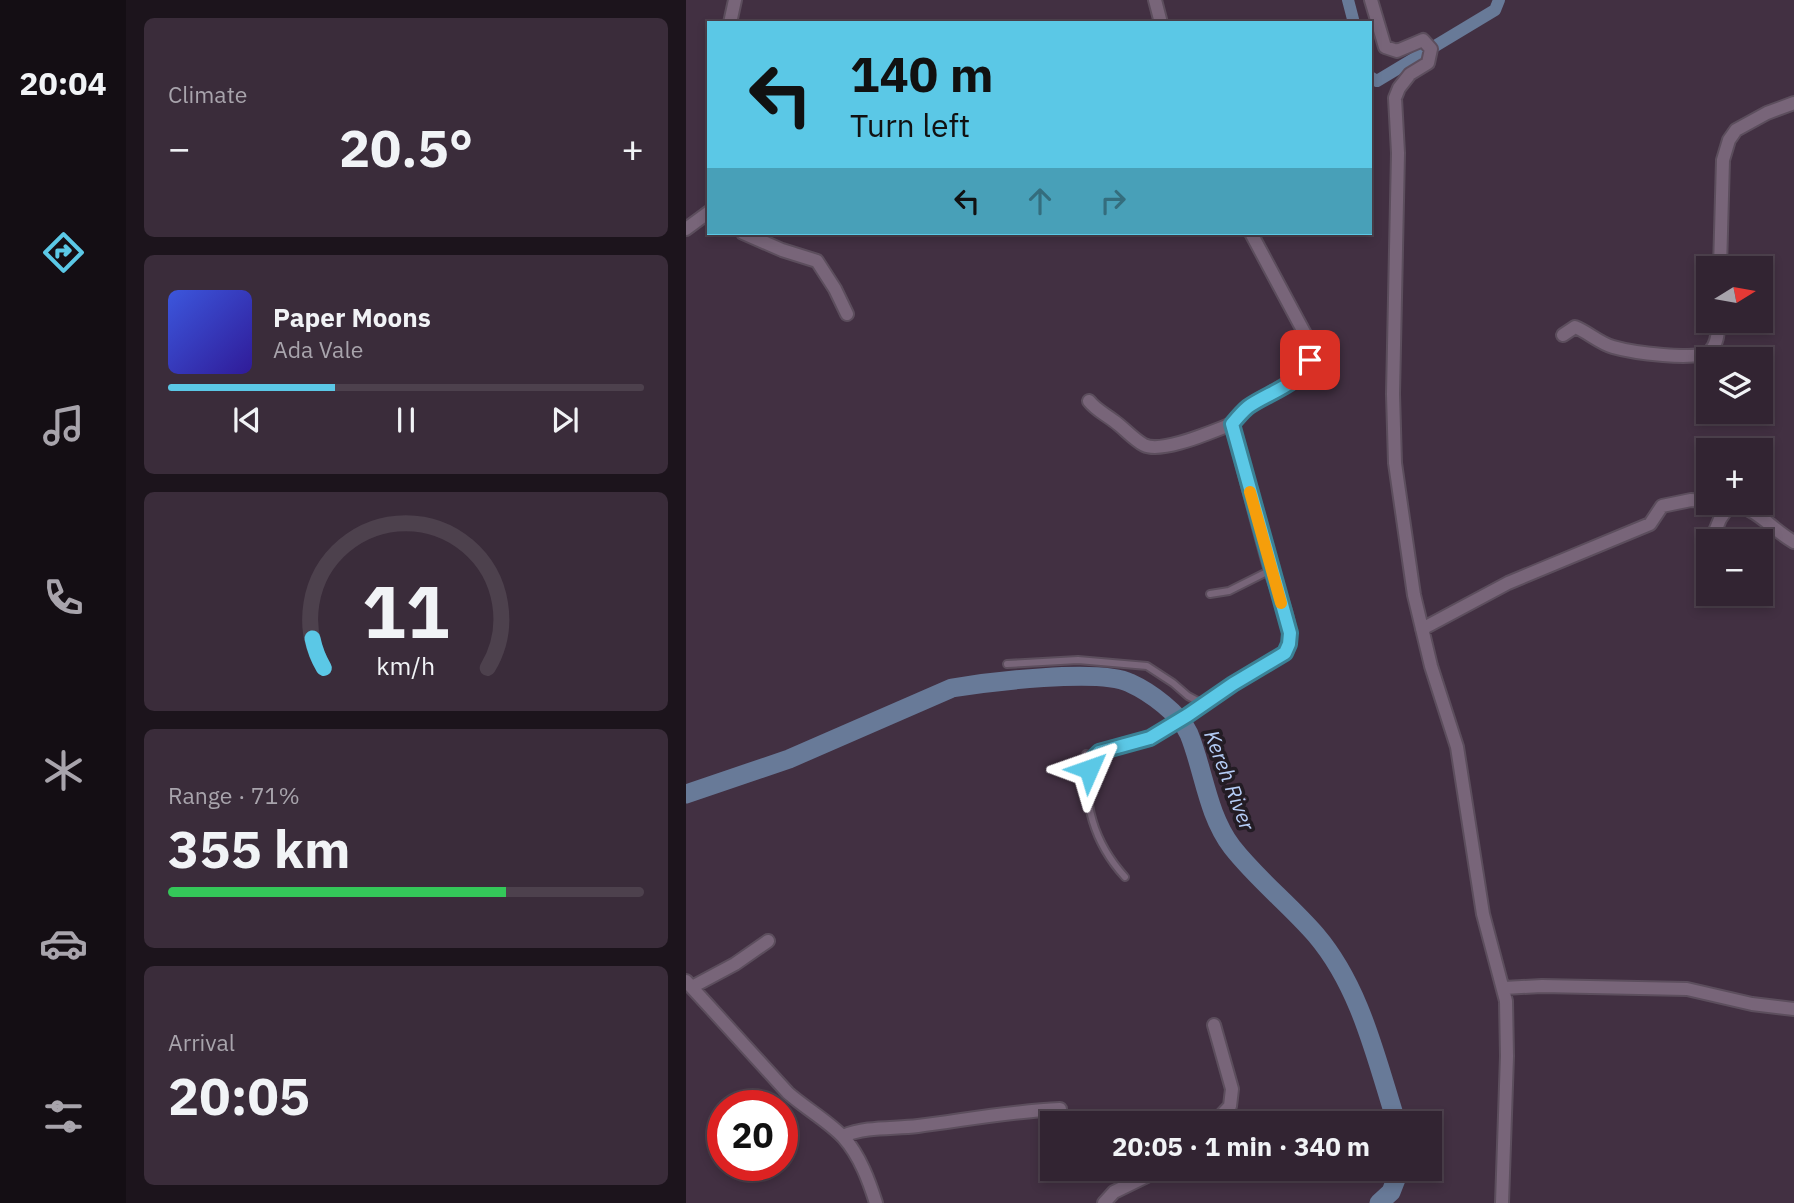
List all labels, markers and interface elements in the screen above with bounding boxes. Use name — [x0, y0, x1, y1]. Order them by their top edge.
text: 140 m — [850, 42, 994, 105]
icon: left — [735, 49, 826, 140]
text: 20:04 — [19, 62, 107, 104]
text: Climate — [168, 79, 247, 109]
text: Turn left — [850, 104, 970, 146]
text: 20.5° — [339, 114, 473, 181]
text: − — [168, 123, 191, 172]
text: + — [621, 123, 644, 172]
icon: left — [948, 182, 986, 220]
icon: ahead — [1021, 182, 1059, 220]
icon: right — [1094, 182, 1132, 220]
icon: directions — [39, 228, 88, 277]
north arrow — [1696, 256, 1773, 332]
map controls — [1696, 256, 1773, 606]
text: Paper Moons — [273, 300, 431, 334]
pin — [1280, 330, 1340, 390]
text: Ada Vale — [273, 334, 363, 364]
icon: arrive — [1291, 341, 1329, 379]
button: layers — [1696, 347, 1773, 424]
icon: music — [39, 401, 88, 450]
icon: previous — [228, 401, 266, 439]
icon: pause — [387, 401, 425, 439]
icon: next — [546, 401, 584, 439]
button: + — [1696, 438, 1773, 515]
button: − — [1696, 529, 1773, 606]
text: 11 — [362, 563, 450, 658]
icon: phone — [39, 573, 88, 622]
text: km/h — [377, 648, 435, 681]
water label: Kereh River — [1198, 726, 1262, 835]
position arrow — [1052, 732, 1126, 806]
icon: climate — [39, 746, 88, 795]
text: Range · 71% — [168, 780, 300, 810]
text: 355 km — [168, 815, 350, 882]
icon: car — [39, 919, 88, 968]
text: Arrival — [168, 1027, 235, 1057]
text: 20:05 — [168, 1062, 310, 1129]
speed limit sign: 20 — [707, 1090, 798, 1181]
icon: filters — [39, 1092, 88, 1141]
text: 20:05 · 1 min · 340 m — [1112, 1129, 1370, 1163]

